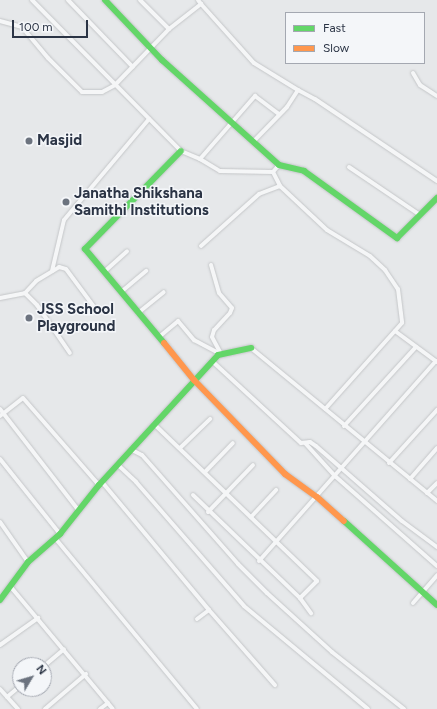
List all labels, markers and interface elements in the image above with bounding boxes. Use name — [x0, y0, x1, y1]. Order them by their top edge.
scale bar — [14, 12, 90, 38]
legend — [285, 12, 425, 64]
text: 100 m — [19, 20, 53, 34]
text: Fast — [323, 21, 346, 35]
text: Slow — [323, 41, 349, 55]
place label: Masjid — [37, 132, 82, 150]
marker: Masjid — [24, 136, 34, 146]
place label: Janatha Shikshana Samithi Institutions — [74, 184, 209, 219]
marker: Janatha Shikshana Samithi Institutions — [61, 197, 71, 207]
place label: JSS School Playground — [37, 300, 115, 335]
marker: JSS School Playground — [24, 313, 34, 323]
north arrow — [12, 657, 52, 697]
text: N — [33, 663, 49, 677]

